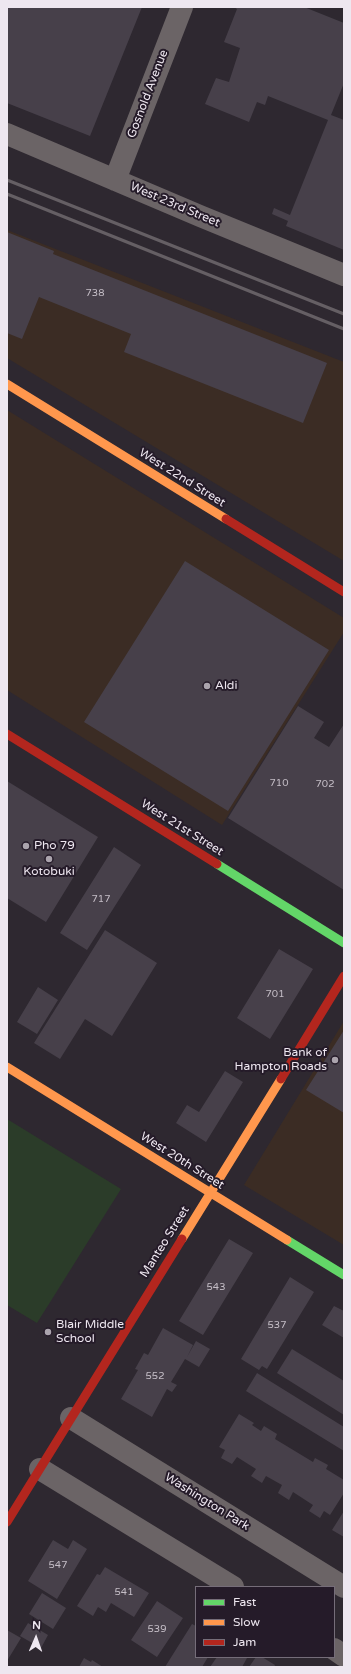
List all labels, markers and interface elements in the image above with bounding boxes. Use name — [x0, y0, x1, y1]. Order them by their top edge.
street label: Gosnold Avenue — [125, 48, 171, 140]
street label: West 23rd Street — [128, 180, 222, 230]
house number: 738 — [86, 287, 104, 299]
street label: West 22nd Street — [136, 446, 228, 510]
place label: Aldi — [215, 679, 237, 693]
marker: Aldi — [202, 681, 212, 691]
house number: 710 — [270, 777, 288, 789]
house number: 702 — [316, 778, 334, 790]
street label: West 21st Street — [138, 797, 226, 859]
place label: Pho 79 — [34, 839, 75, 853]
marker: Pho 79 — [21, 841, 31, 851]
marker: Kotobuki — [44, 854, 54, 864]
place label: Kotobuki — [23, 865, 75, 879]
house number: 717 — [92, 893, 110, 905]
house number: 701 — [266, 988, 284, 1000]
place label: Bank of Hampton Roads — [235, 1046, 327, 1074]
marker: Bank of Hampton Roads — [330, 1055, 340, 1065]
street label: West 20th Street — [137, 1129, 227, 1193]
street label: Manteo Street — [137, 1204, 193, 1280]
house number: 543 — [207, 1281, 225, 1293]
place label: Blair Middle School — [56, 1318, 124, 1346]
house number: 537 — [268, 1319, 286, 1331]
marker: Blair Middle School — [43, 1327, 53, 1337]
house number: 552 — [146, 1370, 164, 1382]
street label: Washington Park — [162, 1470, 252, 1534]
house number: 547 — [49, 1559, 67, 1571]
house number: 541 — [115, 1586, 133, 1598]
legend — [195, 1586, 335, 1658]
text: Fast — [233, 1595, 256, 1609]
text: Slow — [233, 1615, 260, 1629]
north arrow — [16, 1618, 56, 1658]
text: N — [32, 1619, 41, 1632]
house number: 539 — [148, 1623, 166, 1635]
text: Jam — [233, 1635, 256, 1649]

